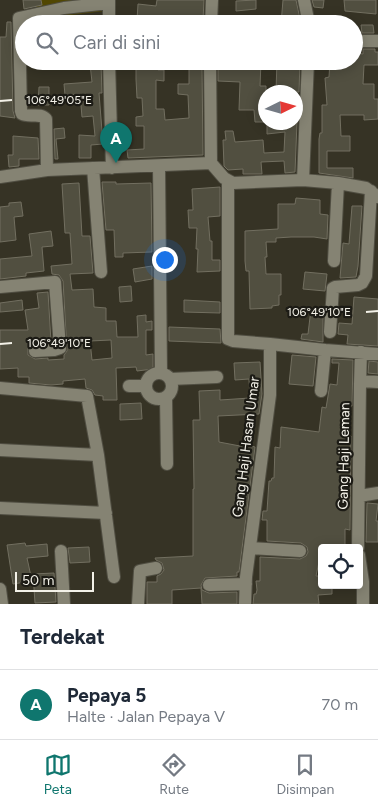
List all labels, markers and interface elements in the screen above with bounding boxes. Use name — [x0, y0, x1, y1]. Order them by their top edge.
search box — [15, 15, 363, 70]
icon: search — [33, 29, 61, 57]
text: Cari di sini — [73, 31, 160, 54]
north arrow — [258, 85, 303, 130]
text: 106°49'05"E — [26, 93, 92, 107]
pin: A — [100, 122, 132, 163]
your location — [152, 247, 178, 273]
text: 106°49'10"E — [287, 305, 351, 319]
text: 106°49'10"E — [27, 336, 91, 350]
street label: Gang Haji Hasan Umar — [229, 375, 263, 518]
street label: Gang Haji Leman — [335, 402, 353, 510]
map controls — [318, 544, 363, 589]
button: locate — [318, 544, 363, 589]
scale bar — [15, 569, 94, 592]
text: 50 m — [22, 572, 54, 589]
text: Terdekat — [20, 624, 105, 649]
text: Pepaya 5 — [67, 684, 146, 707]
text: A — [30, 695, 42, 714]
text: 70 m — [322, 695, 358, 714]
text: Halte · Jalan Pepaya V — [67, 707, 225, 726]
tab: Peta — [44, 751, 72, 798]
tab: Rute — [159, 751, 189, 798]
tab: Disimpan — [276, 751, 334, 798]

